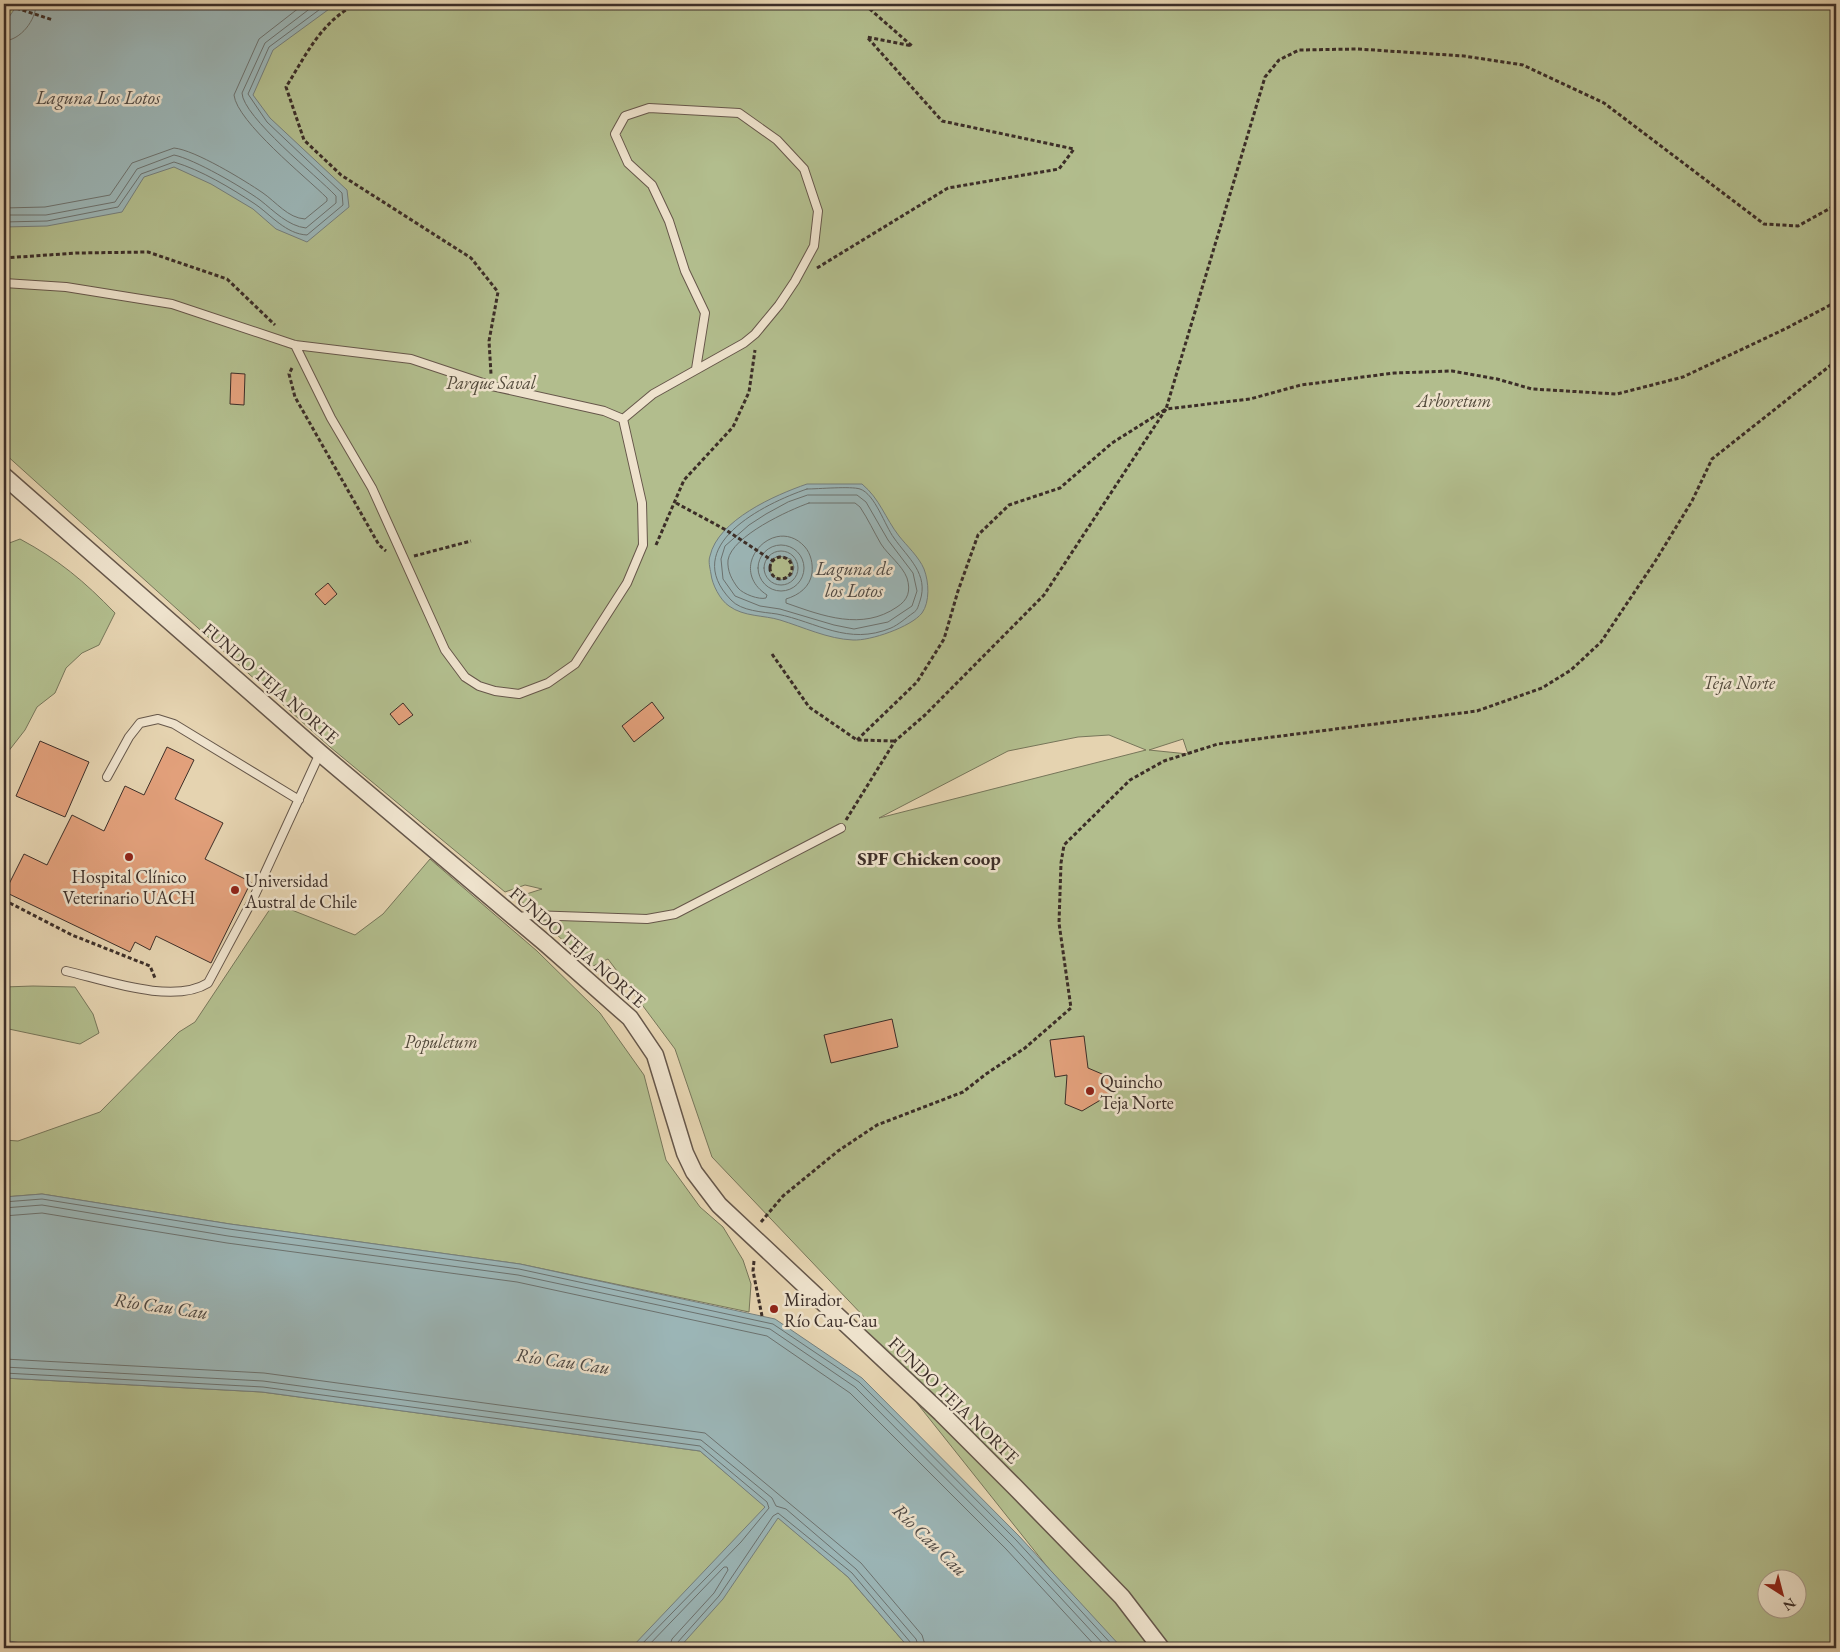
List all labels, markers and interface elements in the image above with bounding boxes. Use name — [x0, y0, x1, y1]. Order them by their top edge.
water label: Laguna Los Lotos — [35, 85, 161, 110]
park label: Parque Saval — [446, 371, 537, 396]
park label: Arboretum — [1415, 389, 1491, 412]
water label: Laguna de los Lotos — [814, 556, 893, 603]
street label: FUNDO TEJA NORTE — [198, 617, 344, 749]
park label: Teja Norte — [1703, 671, 1776, 695]
district label: SPF Chicken coop — [857, 846, 1001, 871]
marker: Hospital Clínico Veterinario UACH — [123, 851, 135, 863]
place label: Hospital Clínico Veterinario UACH — [63, 865, 195, 909]
place label: Universidad Austral de Chile — [244, 869, 357, 913]
street label: FUNDO TEJA NORTE — [505, 881, 651, 1013]
marker: Universidad Austral de Chile — [229, 884, 241, 896]
park label: Populetum — [404, 1030, 478, 1054]
place label: Quincho Teja Norte — [1100, 1070, 1174, 1114]
marker: Quincho Teja Norte — [1084, 1085, 1096, 1097]
water label: Río Cau Cau — [112, 1287, 210, 1325]
place label: Mirador Río Cau-Cau — [784, 1288, 878, 1332]
marker: Mirador Río Cau-Cau — [768, 1303, 780, 1315]
street label: FUNDO TEJA NORTE — [884, 1332, 1024, 1468]
water label: Río Cau Cau — [514, 1342, 612, 1380]
water label: Río Cau Cau — [887, 1498, 973, 1582]
north arrow — [1758, 1570, 1808, 1620]
text: N — [1779, 1594, 1800, 1616]

